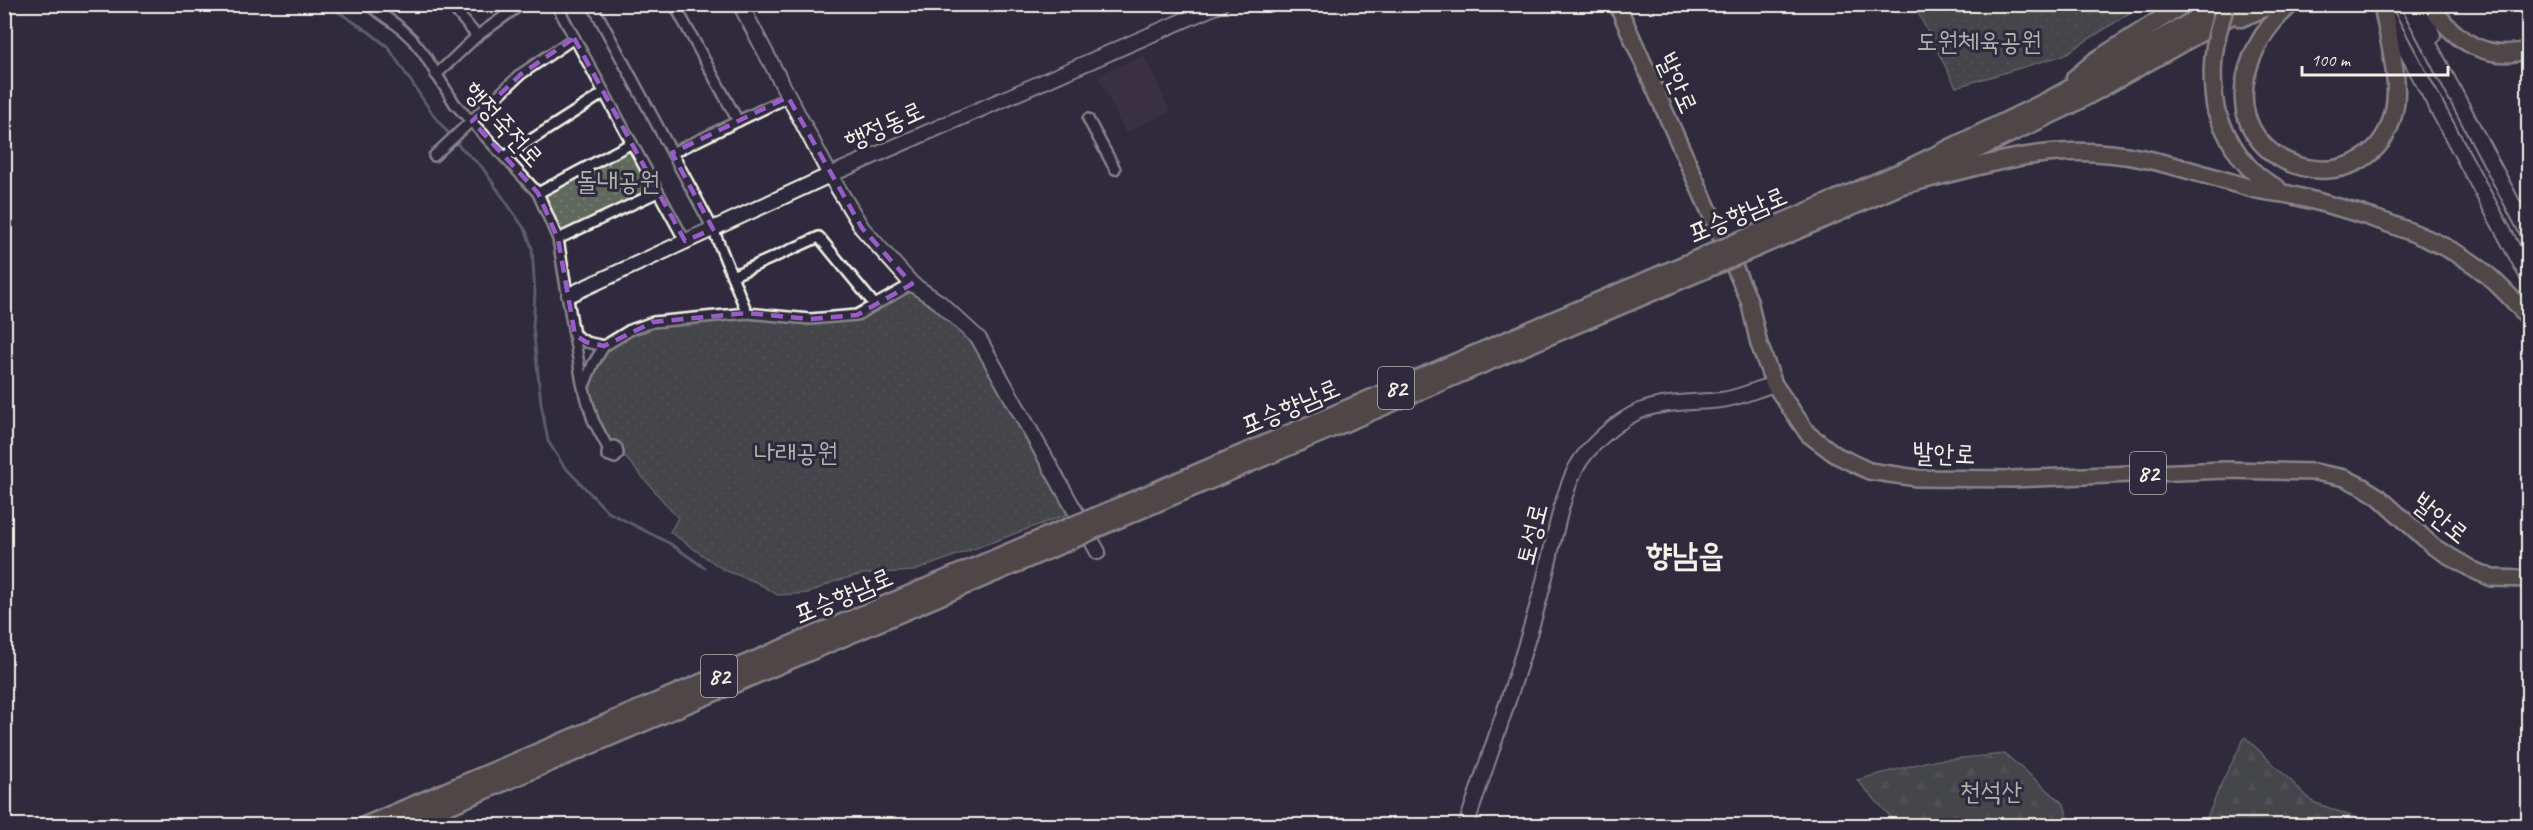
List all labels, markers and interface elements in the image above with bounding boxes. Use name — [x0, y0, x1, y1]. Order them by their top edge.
park label: 도원체육공원 — [1916, 25, 2042, 58]
scale bar — [2302, 39, 2448, 77]
street label: 발안로 — [1650, 48, 1705, 119]
text: 100 m — [2311, 49, 2352, 71]
street label: 행정죽전로 — [456, 74, 551, 174]
street label: 행정동로 — [839, 93, 929, 158]
park label: 돌내공원 — [576, 165, 660, 198]
street label: 포승향남로 — [1683, 179, 1792, 250]
road number: 82 — [1378, 367, 1414, 409]
street label: 포승향남로 — [1236, 371, 1345, 442]
park label: 나래공원 — [754, 436, 838, 469]
street label: 발안로 — [1912, 436, 1976, 471]
road number: 82 — [2130, 452, 2166, 494]
street label: 발안로 — [2406, 486, 2475, 551]
street label: 토성로 — [1508, 500, 1555, 569]
district label: 향남읍 — [1645, 534, 1724, 575]
street label: 포승향남로 — [789, 560, 898, 631]
road number: 82 — [701, 655, 737, 697]
park label: 천석산 — [1960, 775, 2022, 808]

